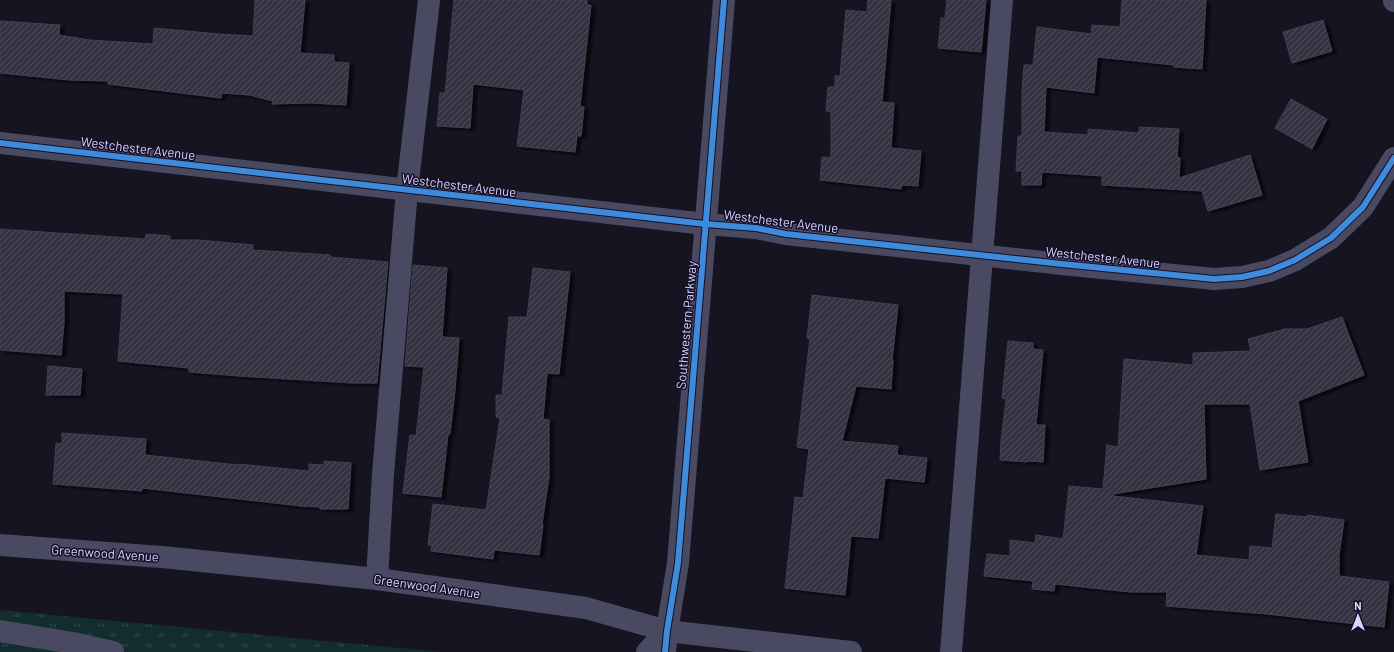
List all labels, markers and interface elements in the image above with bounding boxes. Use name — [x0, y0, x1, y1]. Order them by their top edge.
street label: Westchester Avenue — [80, 133, 196, 163]
street label: Westchester Avenue — [401, 170, 517, 200]
street label: Westchester Avenue — [723, 206, 839, 236]
street label: Westchester Avenue — [1045, 243, 1161, 271]
street label: Southwestern Parkway — [672, 260, 700, 390]
street label: Greenwood Avenue — [51, 541, 159, 565]
street label: Greenwood Avenue — [373, 571, 482, 601]
north arrow — [1338, 596, 1378, 636]
text: N — [1354, 599, 1362, 612]

